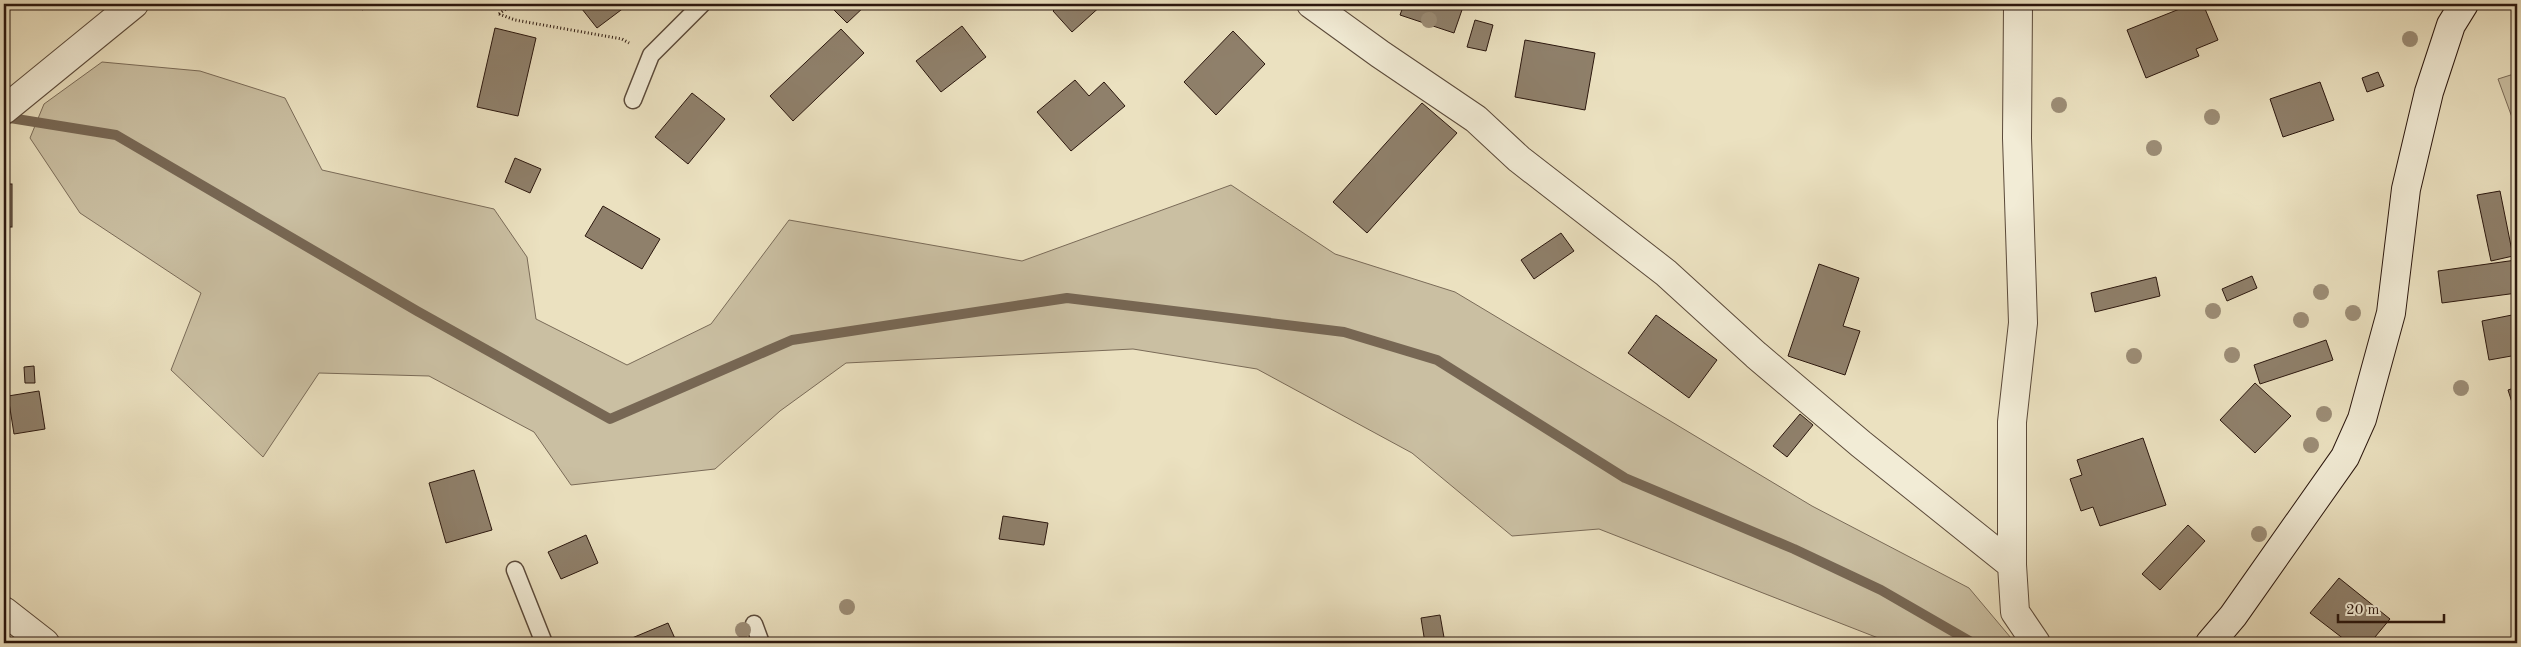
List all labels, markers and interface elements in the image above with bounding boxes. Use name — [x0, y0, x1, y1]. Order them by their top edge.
scale bar — [2338, 592, 2445, 624]
text: 20 m — [2346, 603, 2380, 618]

